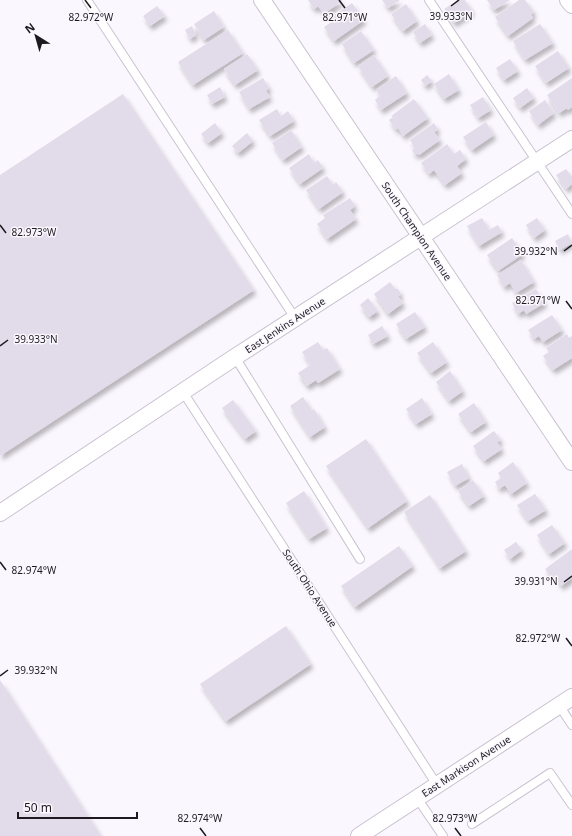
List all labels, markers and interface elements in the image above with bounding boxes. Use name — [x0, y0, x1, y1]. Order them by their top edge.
text: 39.933°N — [429, 9, 473, 23]
text: 82.972°W — [69, 10, 114, 24]
text: 82.971°W — [323, 10, 368, 24]
north arrow — [16, 16, 56, 56]
text: N — [22, 19, 38, 36]
street label: South Champion Avenue — [379, 179, 456, 283]
text: 82.973°W — [12, 225, 57, 239]
text: 39.932°N — [514, 244, 558, 258]
text: 82.971°W — [516, 293, 561, 307]
street label: East Jenkins Avenue — [242, 294, 328, 356]
text: 39.933°N — [14, 332, 58, 346]
street label: South Ohio Avenue — [279, 546, 341, 630]
text: 82.974°W — [12, 563, 57, 577]
text: 39.931°N — [514, 574, 558, 588]
text: 82.972°W — [516, 631, 561, 645]
text: 39.932°N — [14, 663, 58, 677]
street label: East Markison Avenue — [419, 732, 514, 800]
scale bar — [18, 794, 137, 820]
text: 50 m — [24, 799, 52, 816]
text: 82.974°W — [178, 811, 223, 825]
text: 82.973°W — [433, 811, 478, 825]

